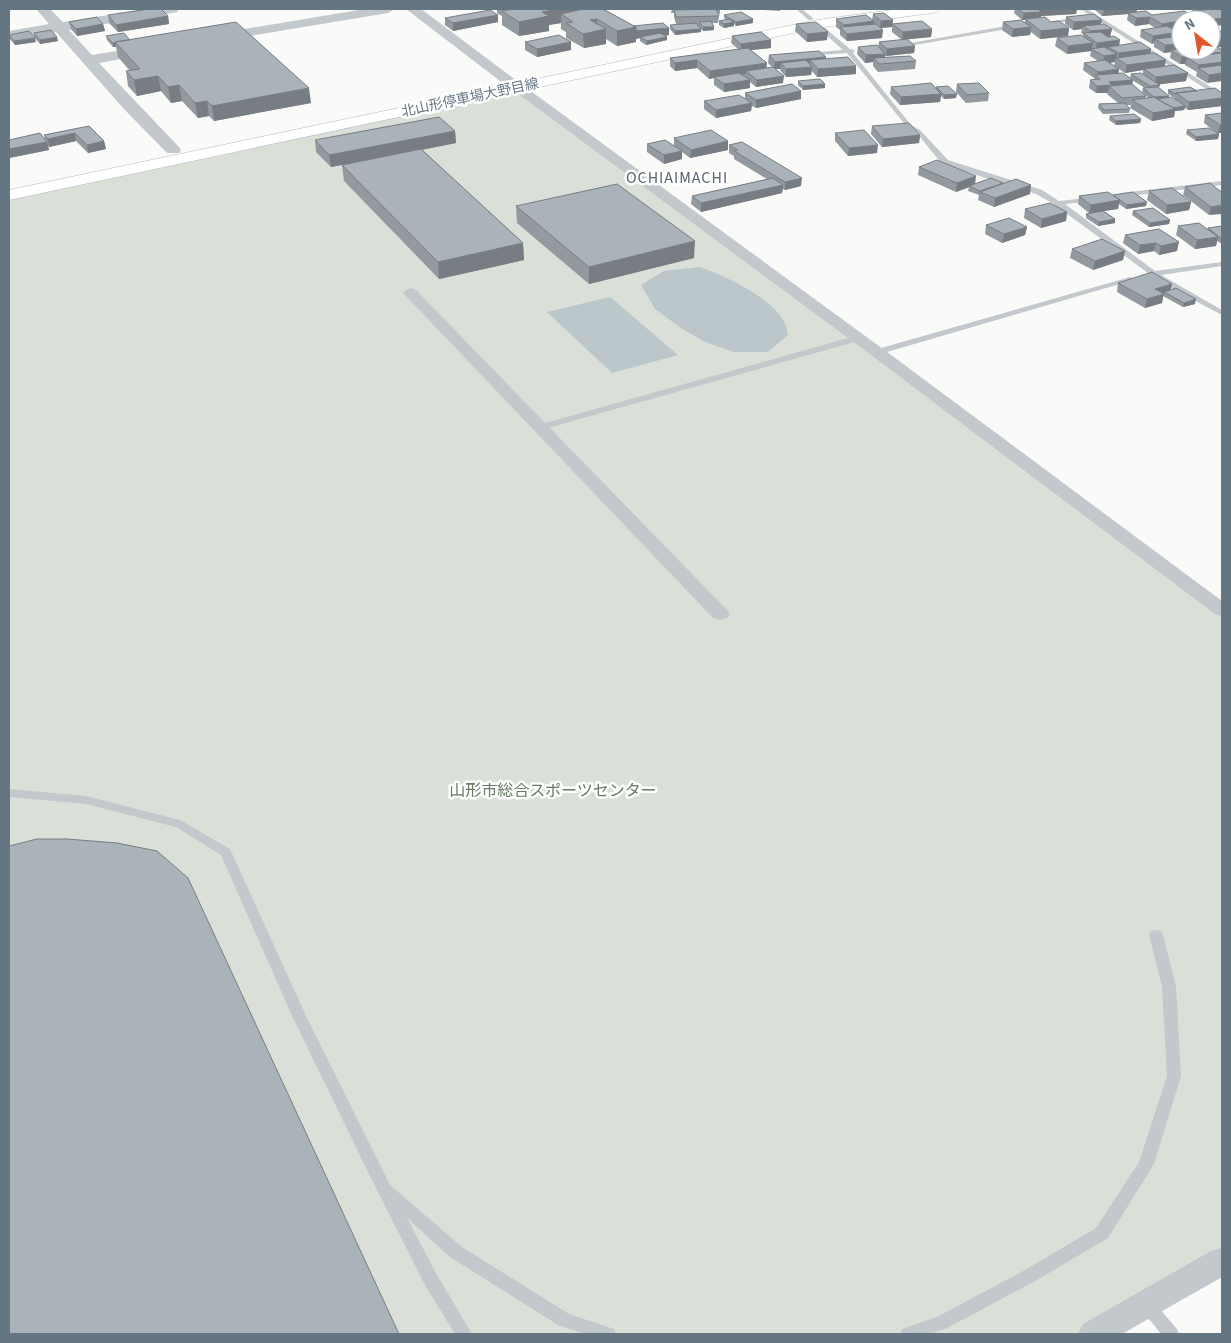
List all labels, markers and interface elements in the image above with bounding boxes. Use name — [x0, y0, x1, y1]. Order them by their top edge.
north arrow — [1171, 10, 1221, 60]
text: N — [1181, 14, 1199, 36]
street label: 北山形停車場大野目線 — [400, 74, 541, 122]
district label: OCHIAIMACHI — [626, 167, 728, 189]
park label: 山形市総合スポーツセンター — [449, 780, 657, 802]

